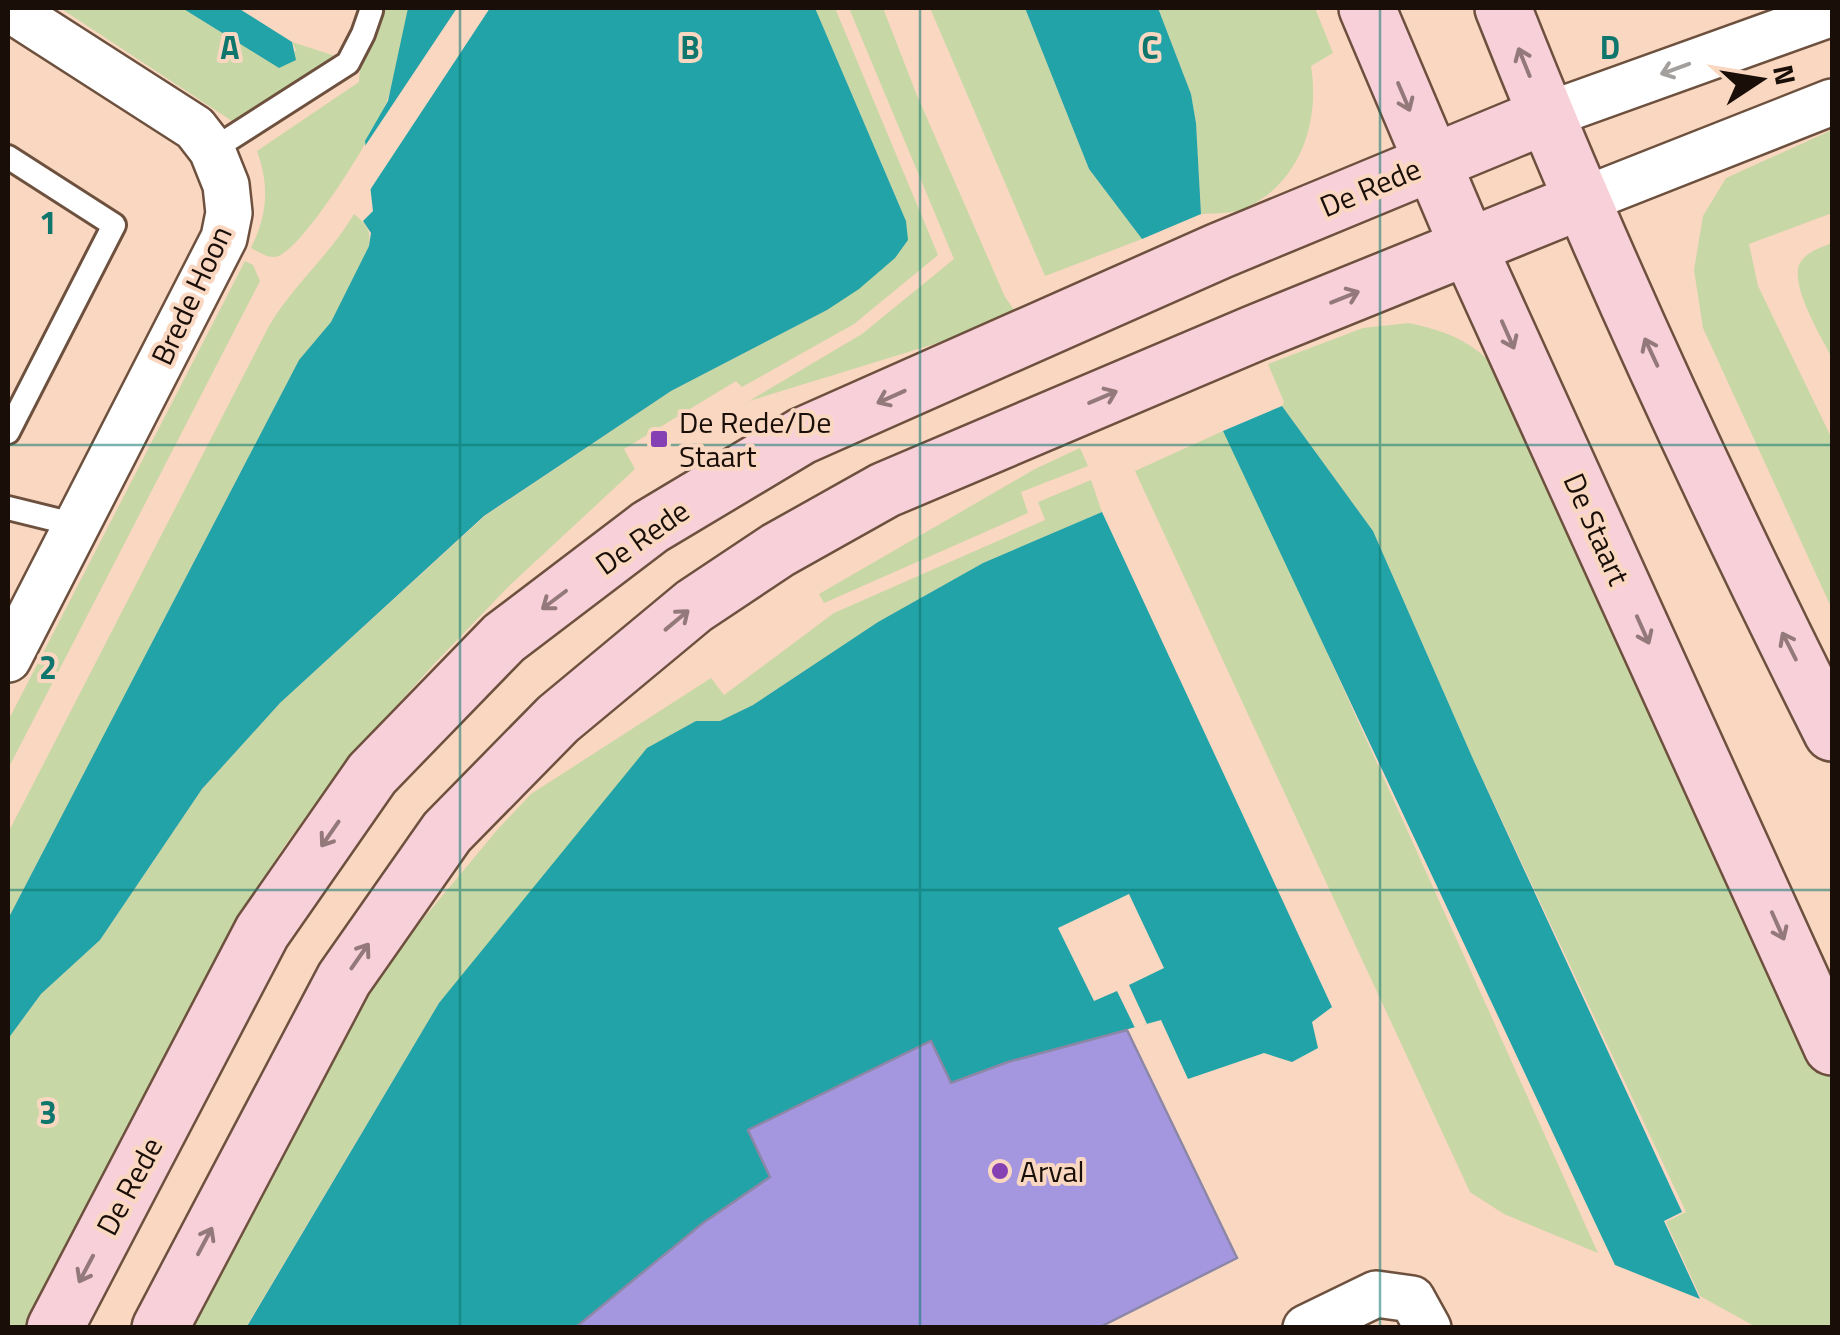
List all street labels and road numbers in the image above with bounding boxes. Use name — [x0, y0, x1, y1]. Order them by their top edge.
street label: De Rede — [1312, 145, 1428, 229]
street label: Brede Hoon — [139, 218, 243, 372]
street label: De Staart — [1552, 465, 1642, 593]
street label: De Rede — [586, 488, 698, 586]
street label: De Rede — [84, 1129, 174, 1243]

